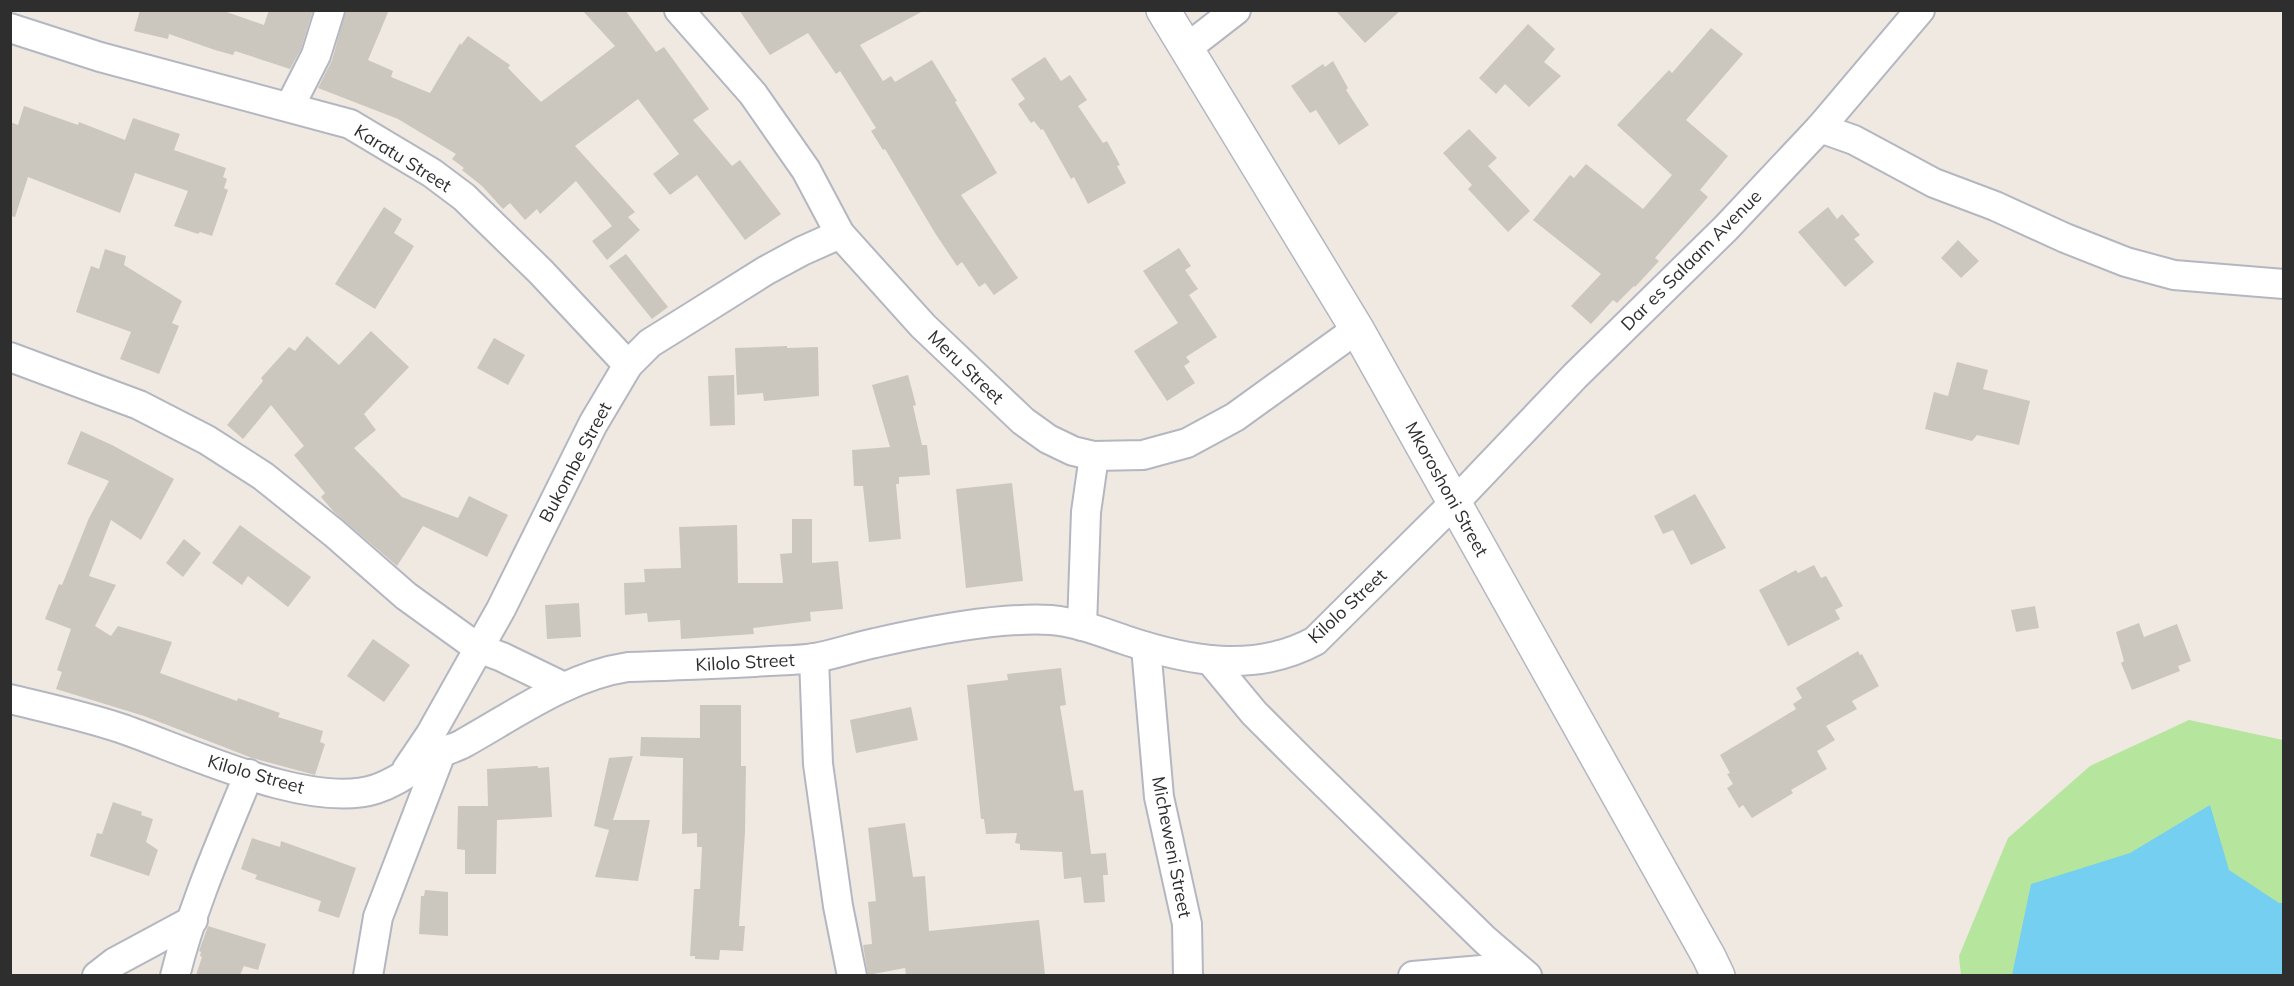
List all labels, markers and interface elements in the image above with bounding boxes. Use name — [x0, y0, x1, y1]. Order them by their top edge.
street label: Karatu Street — [350, 119, 456, 197]
street label: Dar es Salaam Avenue — [1616, 185, 1766, 335]
street label: Meru Street — [923, 325, 1009, 409]
street label: Bukombe Street — [534, 398, 616, 526]
street label: Mkoroshoni Street — [1400, 418, 1494, 560]
street label: Kilolo Street — [1303, 564, 1391, 648]
street label: Kilolo Street — [695, 648, 795, 676]
street label: Kilolo Street — [205, 749, 307, 799]
street label: Micheweni Street — [1147, 774, 1197, 920]

